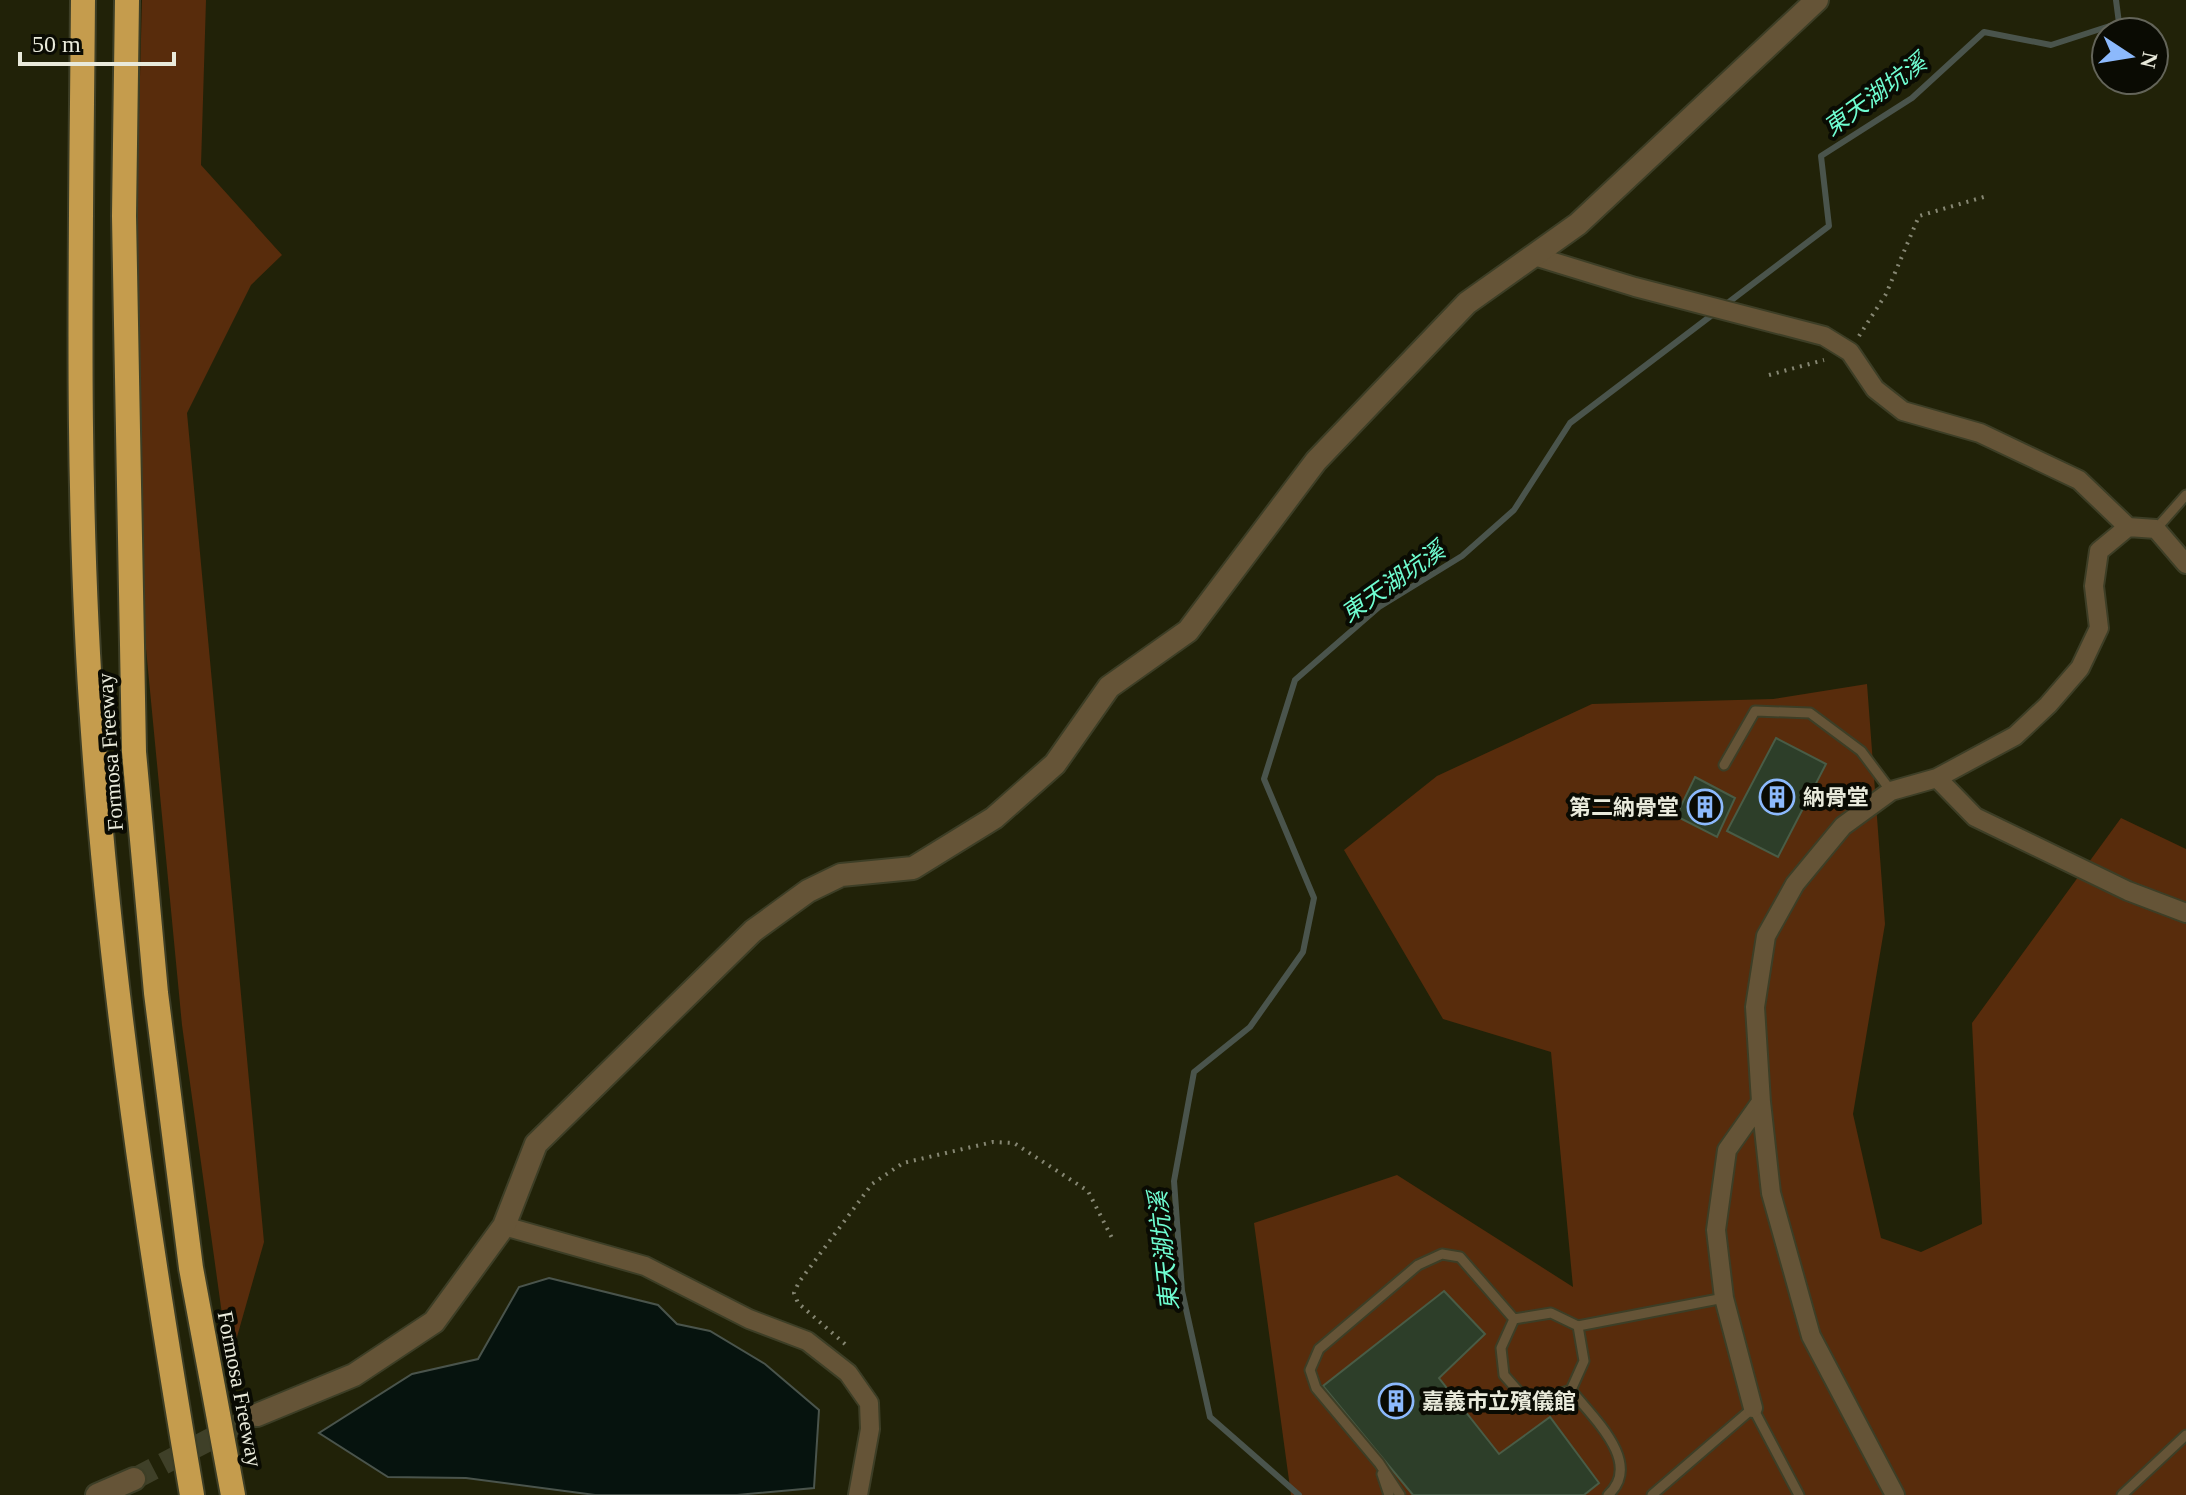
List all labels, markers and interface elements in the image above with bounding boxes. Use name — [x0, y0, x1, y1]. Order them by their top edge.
scale bar — [20, 16, 174, 66]
north arrow — [2090, 16, 2170, 96]
text: 50 m — [32, 31, 81, 57]
water label: 東天湖坑溪 — [1819, 47, 1934, 141]
text: N — [2135, 50, 2163, 71]
water label: 東天湖坑溪 — [1336, 535, 1452, 627]
street label: Formosa Freeway — [92, 672, 128, 832]
building icon: 納骨堂 — [1758, 778, 1796, 816]
place label: 納骨堂 — [1803, 785, 1869, 810]
building icon: 第二納骨堂 — [1686, 788, 1724, 826]
place label: 第二納骨堂 — [1569, 795, 1679, 820]
water label: 東天湖坑溪 — [1144, 1187, 1183, 1312]
street label: Formosa Freeway — [213, 1309, 267, 1469]
building icon: 嘉義市立殯儀館 — [1377, 1382, 1415, 1420]
place label: 嘉義市立殯儀館 — [1422, 1389, 1576, 1414]

